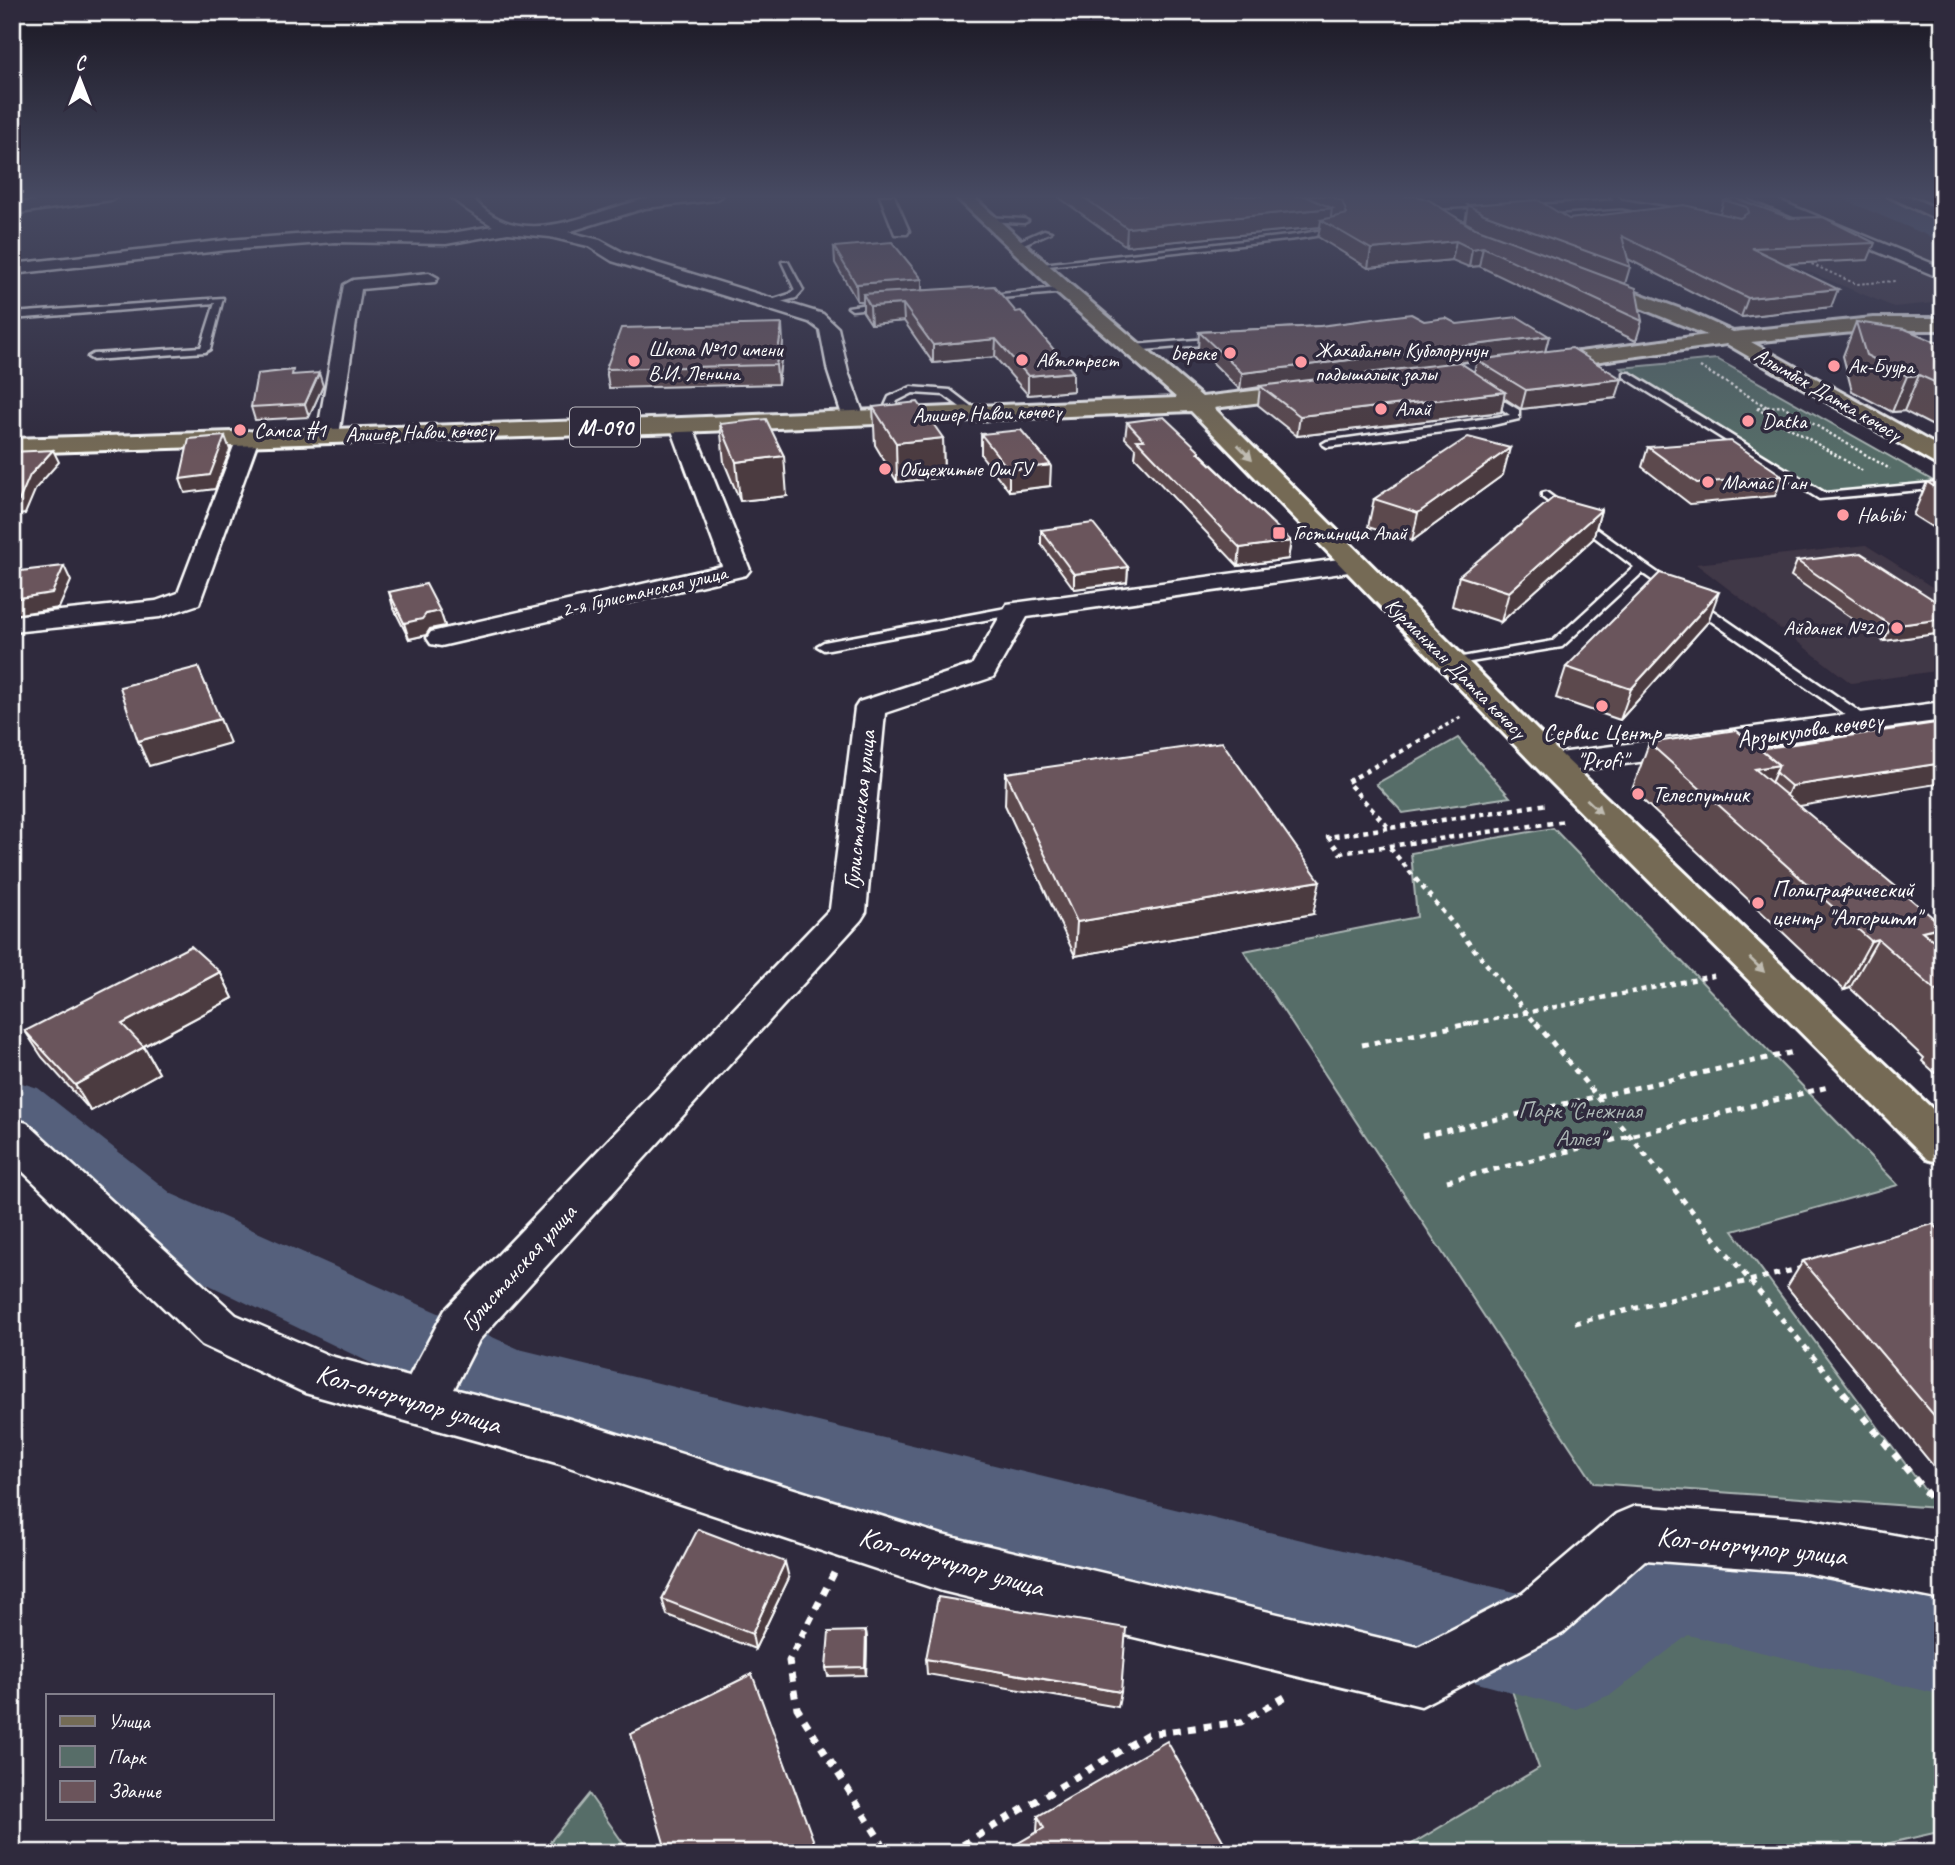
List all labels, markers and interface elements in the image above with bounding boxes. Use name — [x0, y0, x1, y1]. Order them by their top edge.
north arrow — [46, 46, 116, 116]
text: С — [75, 52, 87, 76]
place label: Школа №10 имени В.И. Ленина — [648, 336, 785, 386]
place label: Жахабанын Куболорунун падышалык залы — [1315, 337, 1489, 387]
place label: Ьереке — [1171, 340, 1217, 366]
street label: Алымбек Датка көчөсү — [1750, 341, 1908, 448]
marker: Ьереке — [1222, 345, 1238, 361]
place label: Автотрест — [1036, 347, 1120, 373]
marker: Автотрест — [1014, 352, 1030, 368]
marker: Школа №10 имени В.И. Ленина — [626, 353, 642, 369]
place label: Ак-Буура — [1848, 353, 1916, 379]
marker: Жахабанын Куболорунун падышалык залы — [1293, 354, 1309, 370]
marker: Ак-Буура — [1826, 358, 1842, 374]
place label: Алай — [1395, 396, 1432, 422]
street label: Алишер Навои көчөсү — [912, 397, 1064, 429]
marker: Алай — [1373, 401, 1389, 417]
road number: М-090 — [570, 408, 640, 446]
place label: Datka — [1762, 408, 1808, 434]
marker: Datka — [1740, 413, 1756, 429]
street label: Алишер Навои көчөсү — [345, 416, 497, 448]
place label: Самса #1 — [254, 417, 328, 443]
marker: Самса #1 — [232, 422, 248, 438]
one-way arrow — [1236, 444, 1253, 461]
place label: Общежитые ОшГУ — [899, 456, 1035, 482]
marker: Общежитые ОшГУ — [877, 461, 893, 477]
place label: Мамас Ган — [1722, 469, 1808, 495]
marker: Мамас Ган — [1700, 474, 1716, 490]
place label: Habibi — [1857, 502, 1907, 528]
marker: Habibi — [1835, 507, 1851, 523]
place label: Гостиница Алай — [1293, 520, 1408, 546]
marker: Гостиница Алай — [1271, 525, 1287, 541]
street label: 2-я Гулистанская улица — [559, 559, 732, 623]
street label: Курманжан Датка көчөсү — [1380, 592, 1534, 746]
place label: Айданек №20 — [1783, 615, 1885, 641]
marker: Айданек №20 — [1889, 620, 1905, 636]
marker: Сервис Центр "Profi" — [1594, 698, 1610, 714]
street label: Арзыкулова көчөсү — [1735, 704, 1887, 754]
place label: Сервис Центр "Profi" — [1543, 717, 1663, 775]
street label: Гулистанская улица — [836, 728, 882, 891]
place label: Телеспутник — [1652, 779, 1751, 809]
marker: Телеспутник — [1630, 786, 1646, 802]
one-way arrow — [1585, 797, 1602, 813]
place label: Полиграфический центр "Алгоритм" — [1772, 874, 1926, 932]
marker: Полиграфический центр "Алгоритм" — [1750, 895, 1766, 911]
one-way arrow — [1748, 956, 1765, 972]
park label: Парк "Снежная Аллея" — [1518, 1095, 1644, 1153]
street label: Гулистанская улица — [453, 1197, 583, 1336]
street label: Кол-онорчулор улица — [312, 1355, 507, 1442]
street label: Кол-онорчулор улица — [855, 1518, 1050, 1605]
street label: Кол-онорчулор улица — [1655, 1518, 1850, 1573]
legend — [46, 1694, 273, 1820]
text: Улица — [108, 1708, 151, 1734]
text: Парк — [108, 1744, 148, 1770]
text: Здание — [108, 1778, 162, 1804]

